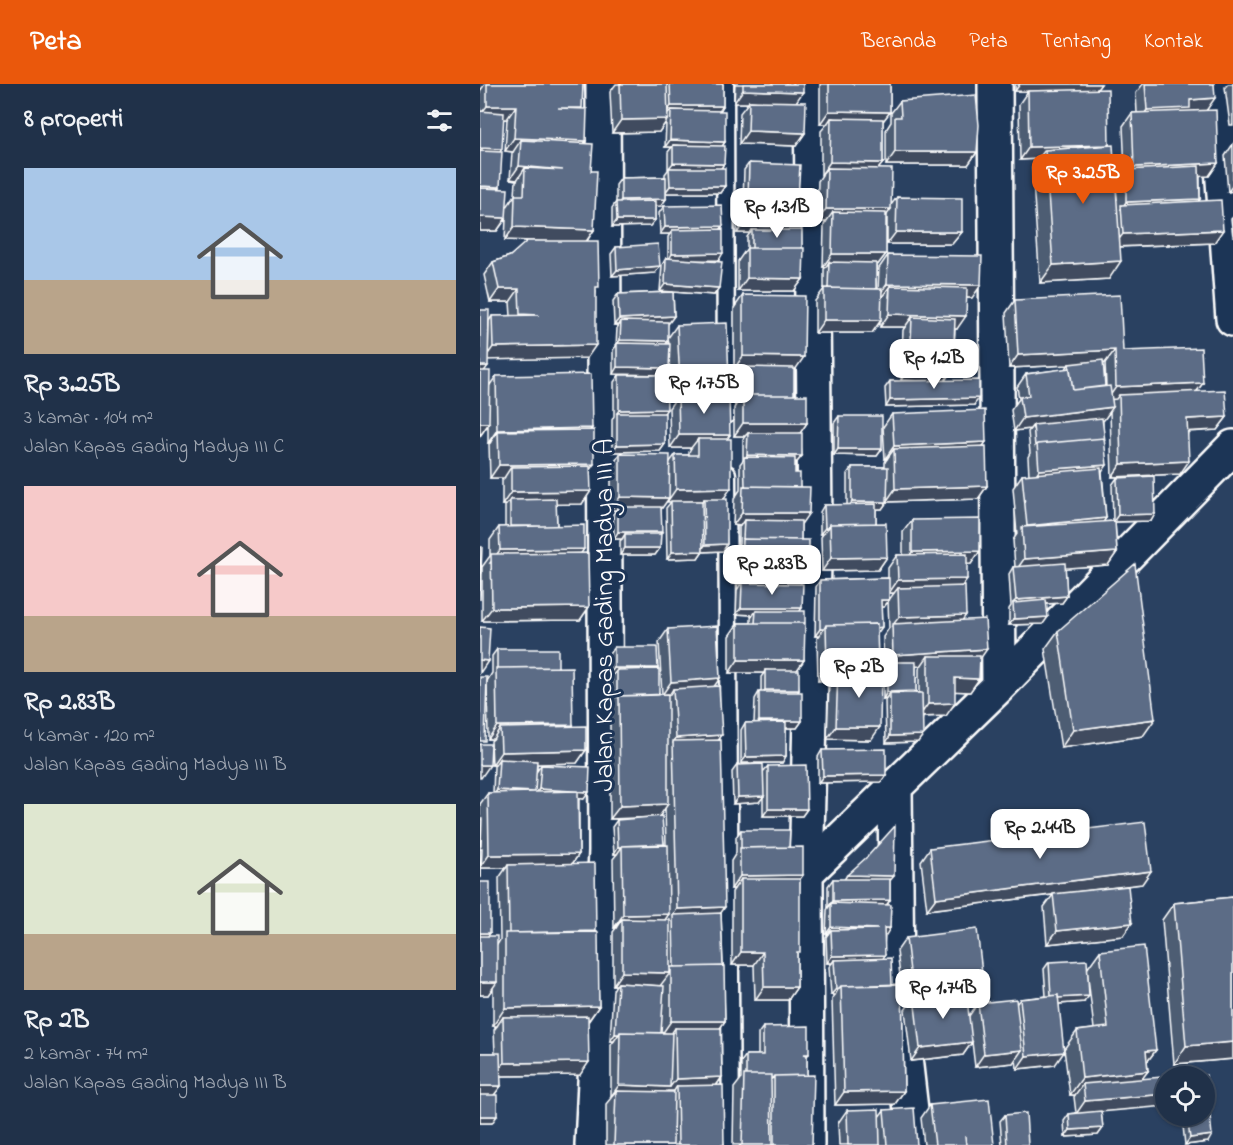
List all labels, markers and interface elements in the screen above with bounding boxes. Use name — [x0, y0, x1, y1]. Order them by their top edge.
text: Peta — [30, 22, 82, 63]
text: Beranda — [861, 27, 936, 57]
text: Peta — [969, 27, 1008, 57]
text: Tentang — [1041, 27, 1111, 57]
text: Kontak — [1144, 27, 1203, 57]
text: 8 properti — [24, 101, 123, 139]
icon: filters — [423, 104, 456, 137]
pin: Rp 3.25B — [1021, 154, 1145, 205]
text: Rp 3.25B — [1046, 159, 1120, 188]
pin: Rp 1.31B — [715, 188, 839, 239]
text: Rp 1.31B — [744, 193, 810, 222]
icon: home — [186, 207, 294, 315]
pin: Rp 1.2B — [879, 339, 989, 390]
text: Rp 1.2B — [904, 344, 964, 373]
pin: Rp 1.75B — [642, 364, 766, 415]
text: Rp 3.25B — [24, 366, 120, 404]
text: Rp 1.75B — [669, 369, 739, 398]
text: 3 kamar · 104 m² — [24, 404, 153, 433]
text: Jalan Kapas Gading Madya III C — [24, 433, 284, 462]
street label: Jalan Kapas Gading Madya III A — [586, 438, 625, 792]
icon: home — [186, 525, 294, 633]
pin: Rp 2.83B — [710, 545, 834, 596]
text: Rp 2.83B — [737, 550, 807, 579]
pin: Rp 2B — [817, 648, 901, 699]
text: Rp 2B — [834, 653, 884, 682]
text: Rp 2.83B — [24, 684, 115, 722]
text: 4 kamar · 120 m² — [24, 722, 155, 751]
text: Jalan Kapas Gading Madya III B — [24, 751, 287, 780]
pin: Rp 2.44B — [978, 809, 1102, 860]
text: Rp 2.44B — [1005, 814, 1075, 843]
icon: home — [186, 843, 294, 951]
pin: Rp 1.74B — [881, 969, 1005, 1020]
text: Rp 1.74B — [909, 974, 977, 1003]
text: Rp 2B — [24, 1002, 89, 1040]
text: 2 kamar · 74 m² — [24, 1040, 148, 1069]
map controls — [1155, 1066, 1215, 1126]
button: locate — [1155, 1066, 1215, 1126]
text: Jalan Kapas Gading Madya III B — [24, 1069, 287, 1098]

